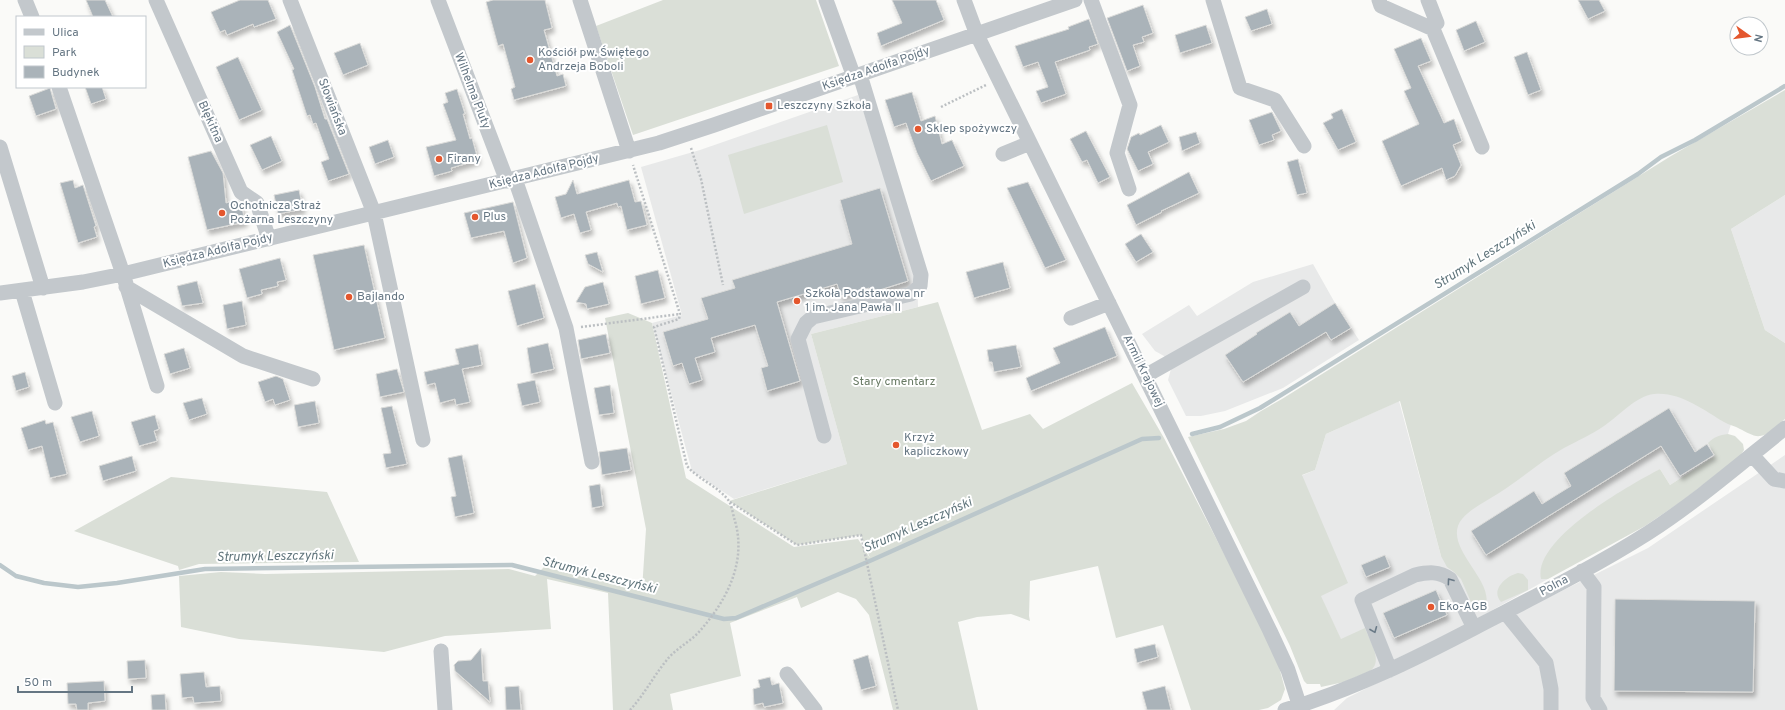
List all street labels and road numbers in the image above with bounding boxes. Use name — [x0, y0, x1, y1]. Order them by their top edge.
street label: Księdza Adolfa Pojdy — [820, 43, 932, 95]
street label: Wilhelma Pluty — [450, 51, 494, 131]
street label: Słowiańska — [314, 76, 350, 138]
street label: Błękitna — [194, 99, 226, 145]
street label: Księdza Adolfa Pojdy — [487, 151, 601, 193]
street label: Księdza Adolfa Pojdy — [161, 230, 275, 272]
street label: Armii Krajowej — [1119, 332, 1167, 410]
street label: Polna — [1537, 572, 1571, 600]

